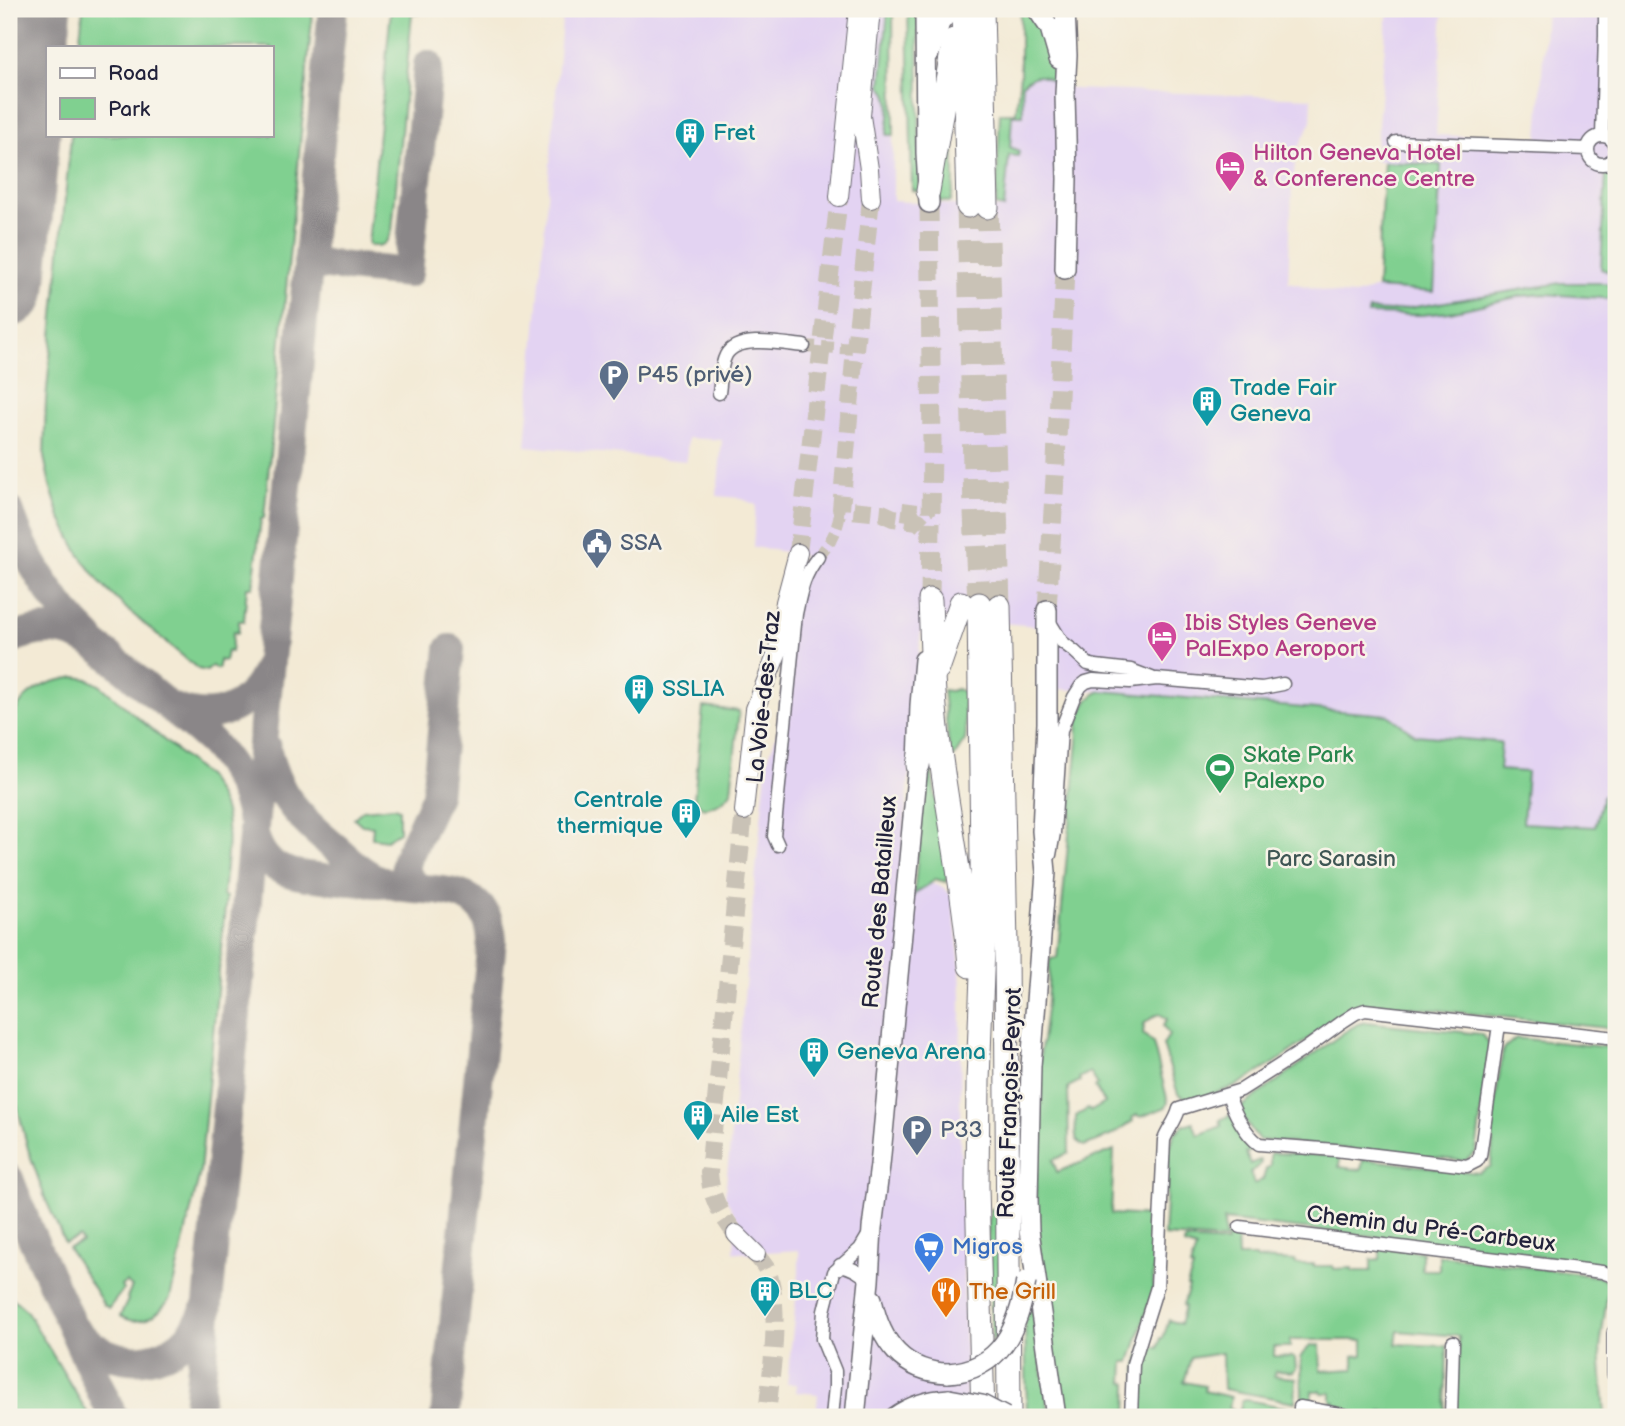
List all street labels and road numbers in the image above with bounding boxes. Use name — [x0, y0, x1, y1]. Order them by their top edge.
street label: La Voie-des-Traz — [741, 608, 787, 785]
street label: Route des Batailleux — [857, 794, 903, 1010]
street label: Route François-Peyrot — [992, 987, 1028, 1219]
street label: Chemin du Pré-Carbeux — [1305, 1200, 1557, 1258]

